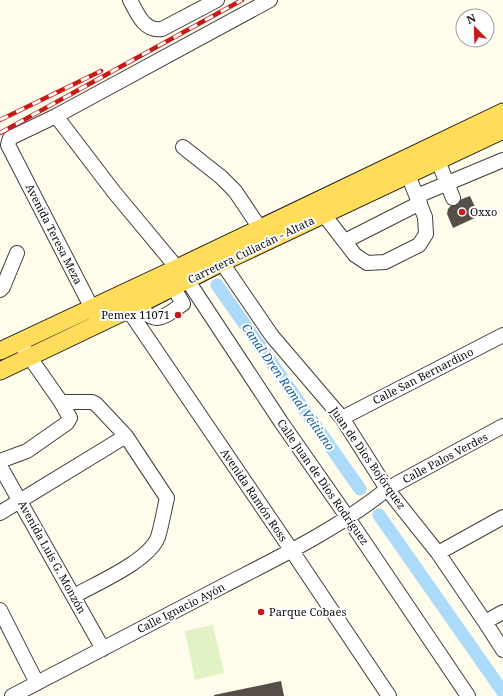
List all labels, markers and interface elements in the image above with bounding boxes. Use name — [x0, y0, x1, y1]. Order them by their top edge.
north arrow — [455, 8, 495, 48]
text: N — [464, 10, 478, 27]
street label: Avenida Teresa Meza — [23, 181, 86, 287]
place label: Oxxo — [470, 204, 497, 219]
marker: Oxxo — [457, 207, 467, 217]
street label: Carretera Culiacán - Altata — [185, 212, 317, 287]
place label: Pemex 11071 — [101, 307, 170, 322]
marker: Pemex 11071 — [173, 310, 183, 320]
water label: Canal Dren Ramal Veitiuno — [238, 320, 339, 454]
street label: Calle San Bernardino — [370, 344, 476, 407]
street label: Juan de Dios Bojórquez — [327, 403, 410, 512]
street label: Calle Juan de Dios Rodríguez — [274, 416, 373, 548]
street label: Calle Palos Verdes — [400, 429, 490, 486]
street label: Avenida Ramón Ross — [218, 445, 291, 544]
street label: Avenida Luis G. Monzón — [15, 497, 90, 616]
street label: Calle Ignacio Ayón — [134, 579, 227, 636]
place label: Parque Cobaes — [269, 604, 346, 619]
marker: Parque Cobaes — [256, 607, 266, 617]

